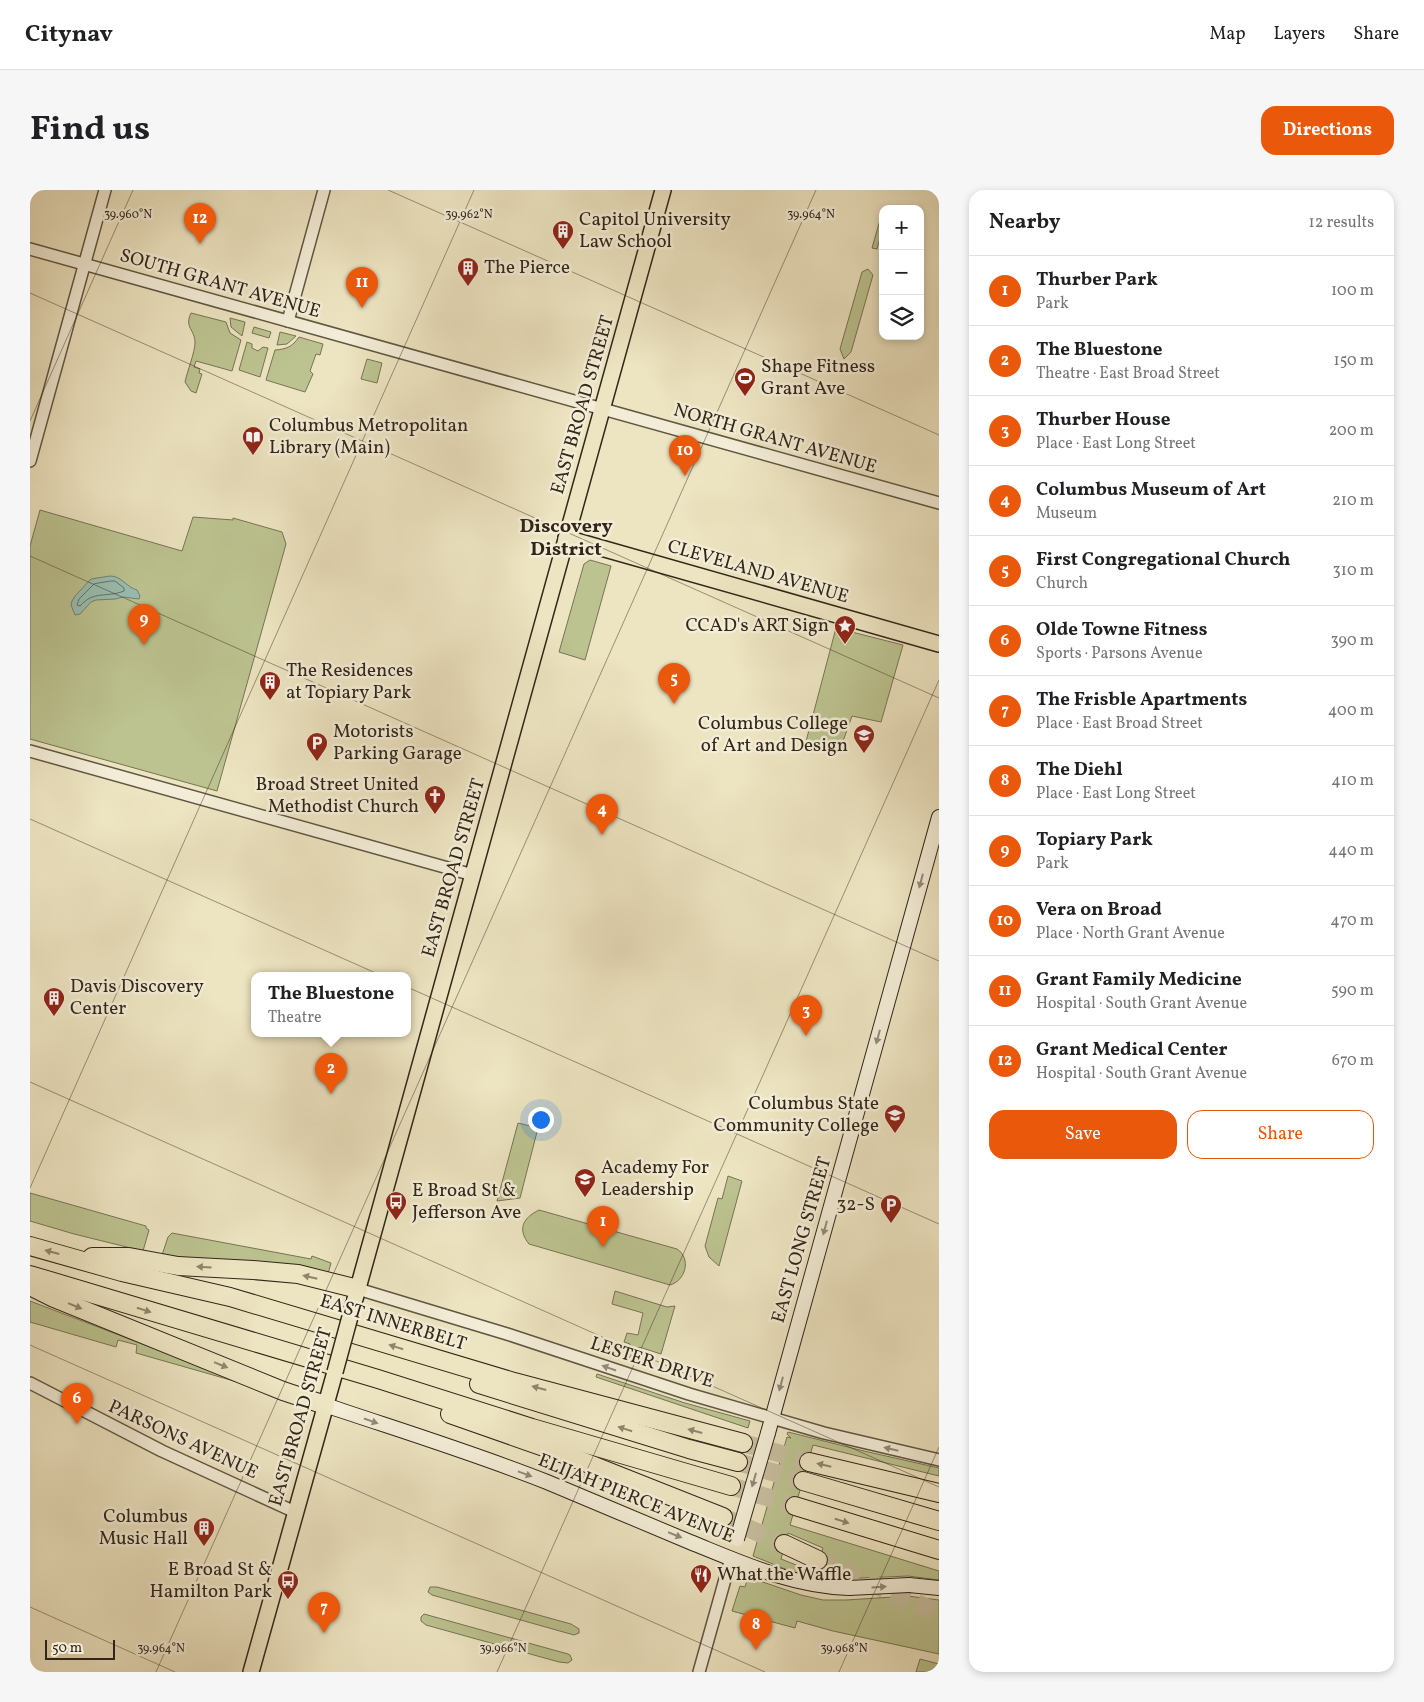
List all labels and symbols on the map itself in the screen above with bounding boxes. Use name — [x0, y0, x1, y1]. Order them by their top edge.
pin: 12 — [184, 203, 216, 244]
text: 39.960°N — [104, 207, 152, 223]
text: 39.962°N — [445, 207, 493, 223]
place label: Capitol University Law School — [579, 207, 731, 255]
text: 39.964°N — [787, 207, 835, 223]
building icon: Capitol University Law School — [551, 219, 575, 250]
street label: SOUTH GRANT AVENUE — [116, 243, 324, 325]
place label: The Pierce — [484, 255, 570, 281]
building icon: The Pierce — [456, 256, 480, 287]
pin: 11 — [346, 267, 378, 308]
street label: EAST BROAD STREET — [545, 313, 621, 497]
place label: Shape Fitness Grant Ave — [761, 354, 875, 402]
sports icon: Shape Fitness Grant Ave — [733, 366, 757, 397]
street label: NORTH GRANT AVENUE — [670, 398, 880, 480]
place label: Columbus Metropolitan Library (Main) — [269, 413, 468, 461]
library icon: Columbus Metropolitan Library (Main) — [241, 425, 265, 456]
pin: 10 — [669, 435, 701, 476]
district label: Discovery District — [519, 513, 613, 564]
street label: CLEVELAND AVENUE — [664, 534, 852, 610]
pin: 9 — [128, 604, 160, 645]
place label: CCAD's ART Sign — [686, 613, 829, 639]
place icon: CCAD's ART Sign — [833, 614, 857, 645]
place label: The Residences at Topiary Park — [286, 658, 413, 706]
pin: 5 — [658, 663, 690, 704]
building icon: The Residences at Topiary Park — [258, 670, 282, 701]
place label: Columbus College of Art and Design — [698, 711, 848, 759]
place label: Motorists Parking Garage — [333, 719, 462, 767]
school or university icon: Columbus College of Art and Design — [852, 723, 876, 754]
parking icon: Motorists Parking Garage — [305, 731, 329, 762]
place label: Broad Street United Methodist Church — [255, 772, 419, 820]
street label: EAST BROAD STREET — [416, 776, 492, 960]
church icon: Broad Street United Methodist Church — [423, 784, 447, 815]
pin: 4 — [586, 794, 618, 835]
one-way arrow — [917, 873, 925, 888]
place label: Davis Discovery Center — [70, 974, 204, 1022]
building icon: Davis Discovery Center — [42, 986, 66, 1017]
pin: 3 — [790, 995, 822, 1036]
one-way arrow — [874, 1030, 882, 1045]
pin: 2 — [315, 1053, 347, 1094]
place label: Columbus State Community College — [713, 1091, 879, 1139]
school or university icon: Columbus State Community College — [883, 1103, 907, 1134]
your location — [528, 1107, 554, 1133]
street label: EAST LONG STREET — [766, 1154, 838, 1326]
place label: Academy For Leadership — [601, 1155, 709, 1203]
school or university icon: Academy For Leadership — [573, 1167, 597, 1198]
place label: E Broad St & Jefferson Ave — [412, 1178, 521, 1226]
bus stop icon: E Broad St & Jefferson Ave — [384, 1190, 408, 1221]
place label: 32-S — [837, 1192, 875, 1218]
parking icon: 32-S — [879, 1193, 903, 1224]
pin: 1 — [587, 1206, 619, 1247]
one-way arrow — [821, 1220, 829, 1235]
one-way arrow — [44, 1247, 59, 1255]
one-way arrow — [196, 1262, 212, 1270]
one-way arrow — [303, 1273, 318, 1281]
street label: EAST INNERBELT — [316, 1288, 470, 1358]
one-way arrow — [67, 1302, 82, 1310]
one-way arrow — [136, 1306, 151, 1314]
street label: EAST BROAD STREET — [263, 1325, 339, 1509]
street label: LESTER DRIVE — [587, 1331, 717, 1395]
one-way arrow — [389, 1342, 404, 1350]
one-way arrow — [214, 1362, 228, 1370]
one-way arrow — [602, 1364, 617, 1371]
one-way arrow — [777, 1377, 785, 1392]
pin: 6 — [61, 1383, 93, 1424]
one-way arrow — [531, 1384, 546, 1392]
street label: PARSONS AVENUE — [104, 1394, 262, 1486]
one-way arrow — [364, 1417, 379, 1425]
one-way arrow — [618, 1425, 633, 1433]
one-way arrow — [688, 1427, 703, 1435]
one-way arrow — [884, 1445, 899, 1453]
street label: ELIJAH PIERCE AVENUE — [534, 1448, 738, 1550]
one-way arrow — [816, 1461, 831, 1469]
one-way arrow — [517, 1471, 532, 1478]
one-way arrow — [750, 1472, 758, 1487]
place label: Columbus Music Hall — [99, 1504, 188, 1552]
building icon: Columbus Music Hall — [192, 1516, 216, 1547]
one-way arrow — [834, 1517, 849, 1525]
one-way arrow — [668, 1532, 682, 1540]
place label: E Broad St & Hamilton Park — [149, 1557, 272, 1605]
place label: What the Waffle — [717, 1562, 851, 1588]
restaurant icon: What the Waffle — [689, 1563, 713, 1594]
bus stop icon: E Broad St & Hamilton Park — [276, 1569, 300, 1600]
one-way arrow — [871, 1582, 887, 1590]
pin: 7 — [308, 1592, 340, 1633]
pin: 8 — [740, 1609, 772, 1650]
scale bar — [45, 1637, 115, 1660]
text: 39.964°N — [137, 1641, 185, 1657]
text: 39.966°N — [479, 1641, 527, 1657]
text: 39.968°N — [820, 1641, 868, 1657]

